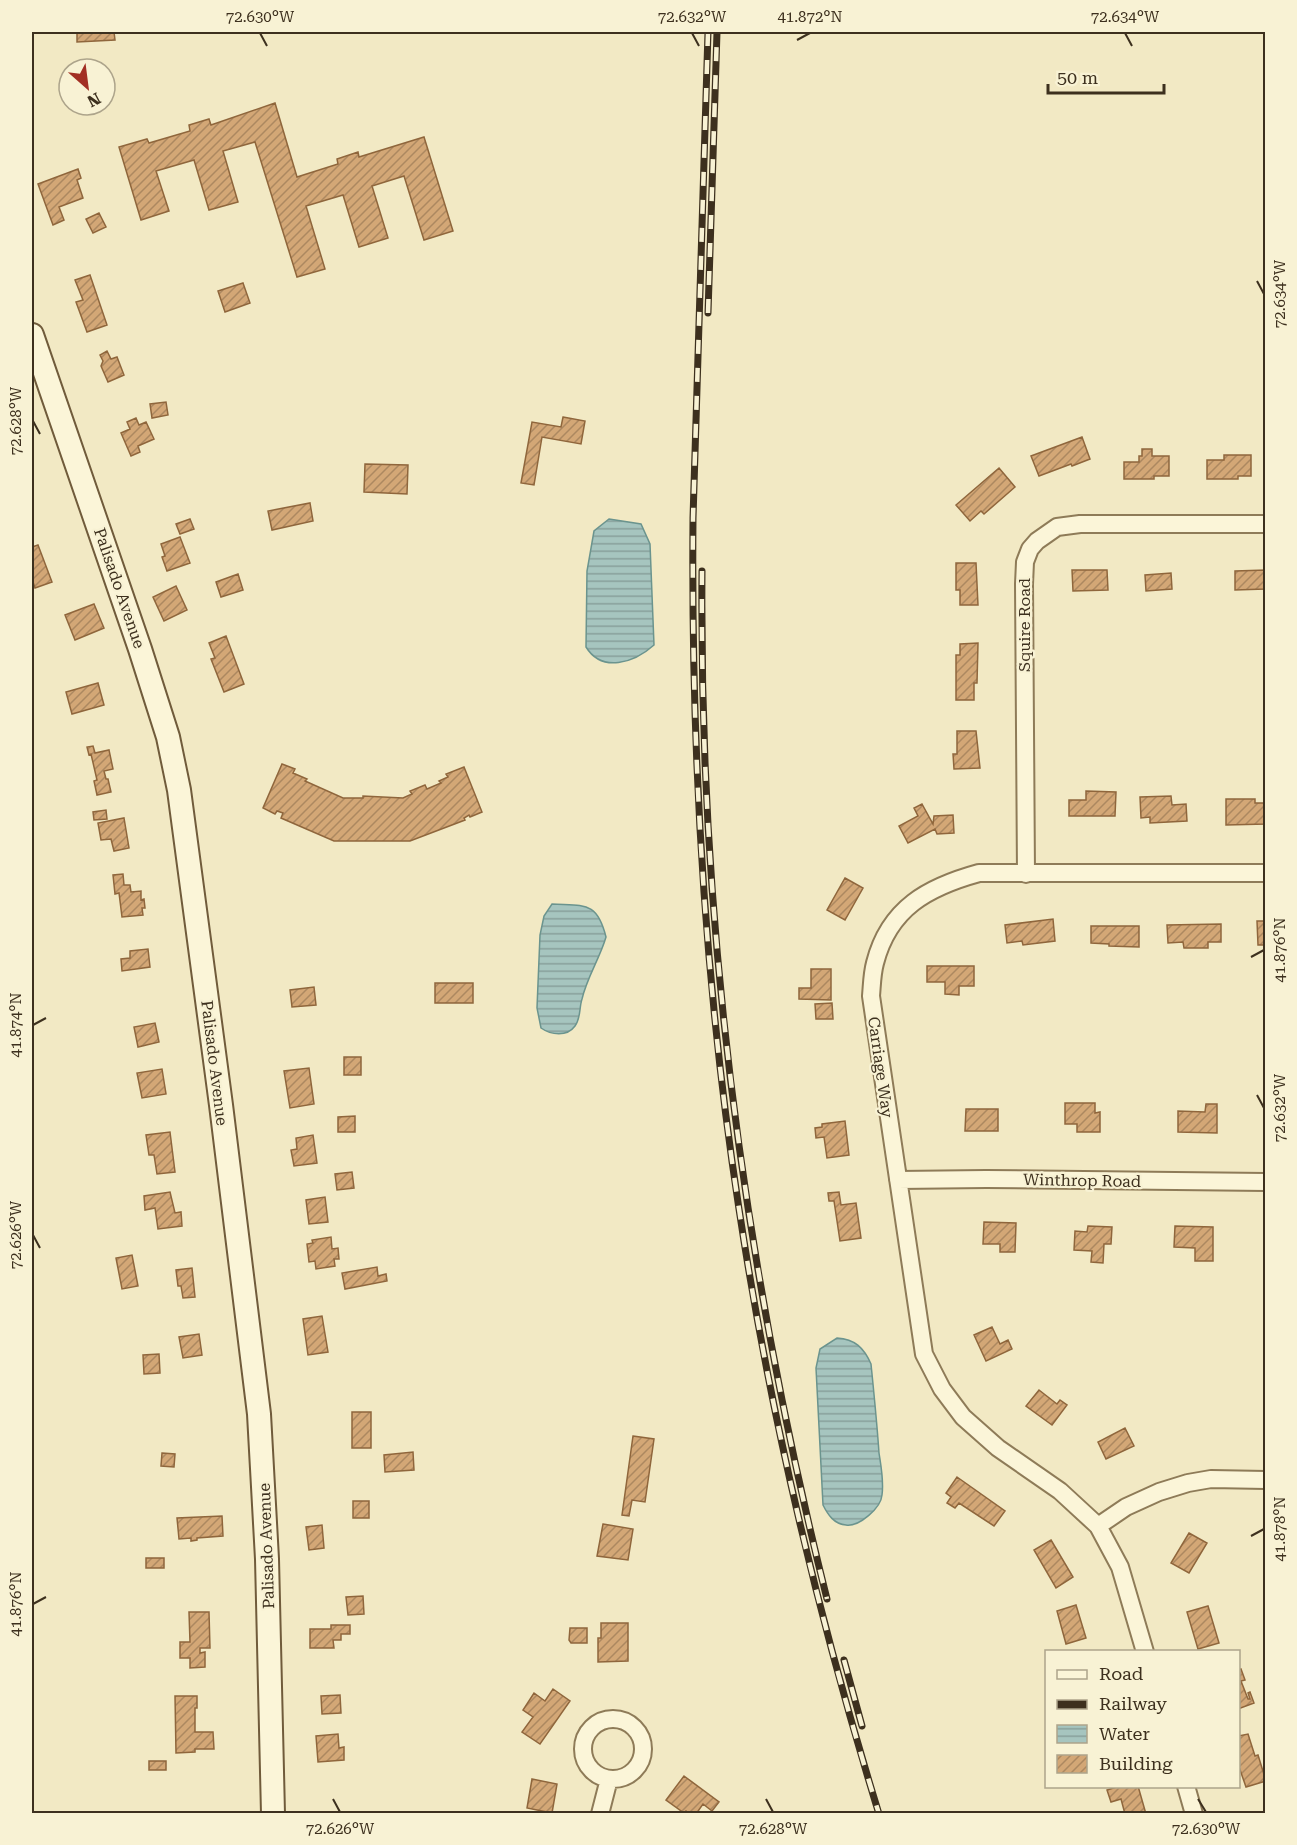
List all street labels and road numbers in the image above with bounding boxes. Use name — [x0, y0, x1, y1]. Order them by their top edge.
street label: Palisado Avenue — [90, 525, 149, 651]
street label: Squire Road — [1015, 578, 1034, 672]
street label: Palisado Avenue — [197, 999, 232, 1127]
street label: Carriage Way — [864, 1015, 897, 1119]
street label: Winthrop Road — [1023, 1170, 1141, 1191]
street label: Palisado Avenue — [255, 1482, 278, 1609]

